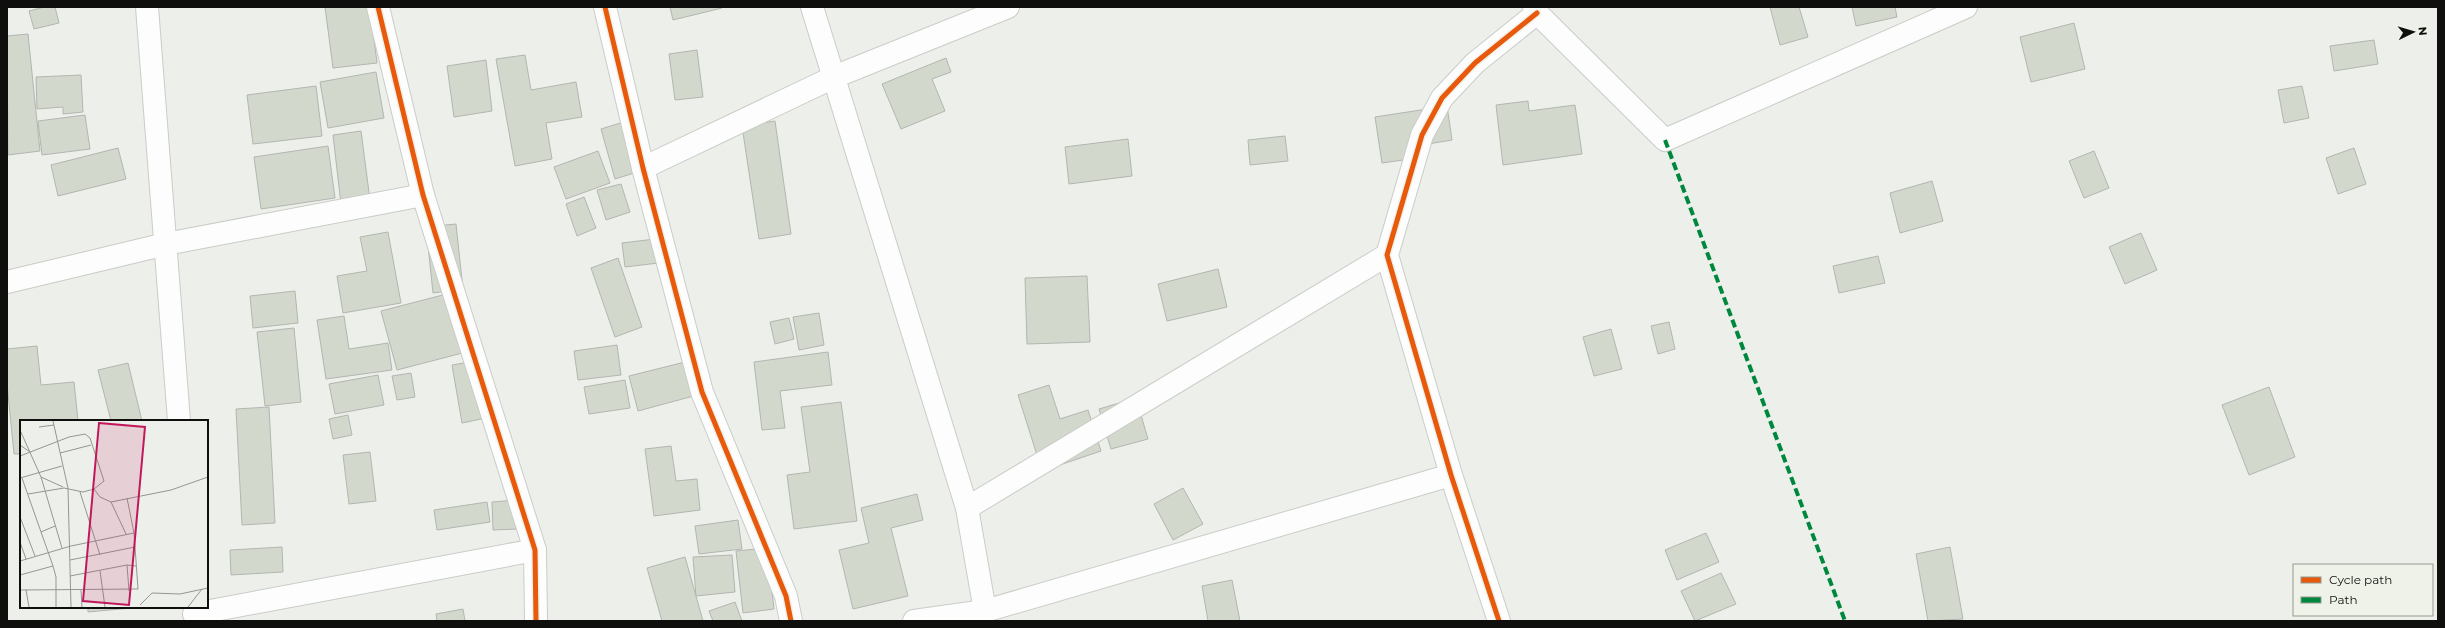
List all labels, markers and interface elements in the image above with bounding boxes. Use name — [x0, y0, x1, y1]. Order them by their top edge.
north arrow — [2393, 12, 2433, 52]
text: N — [2416, 26, 2430, 36]
inset map — [20, 420, 208, 608]
legend — [2293, 564, 2433, 616]
text: Cycle path — [2329, 572, 2392, 587]
text: Path — [2329, 592, 2358, 607]

